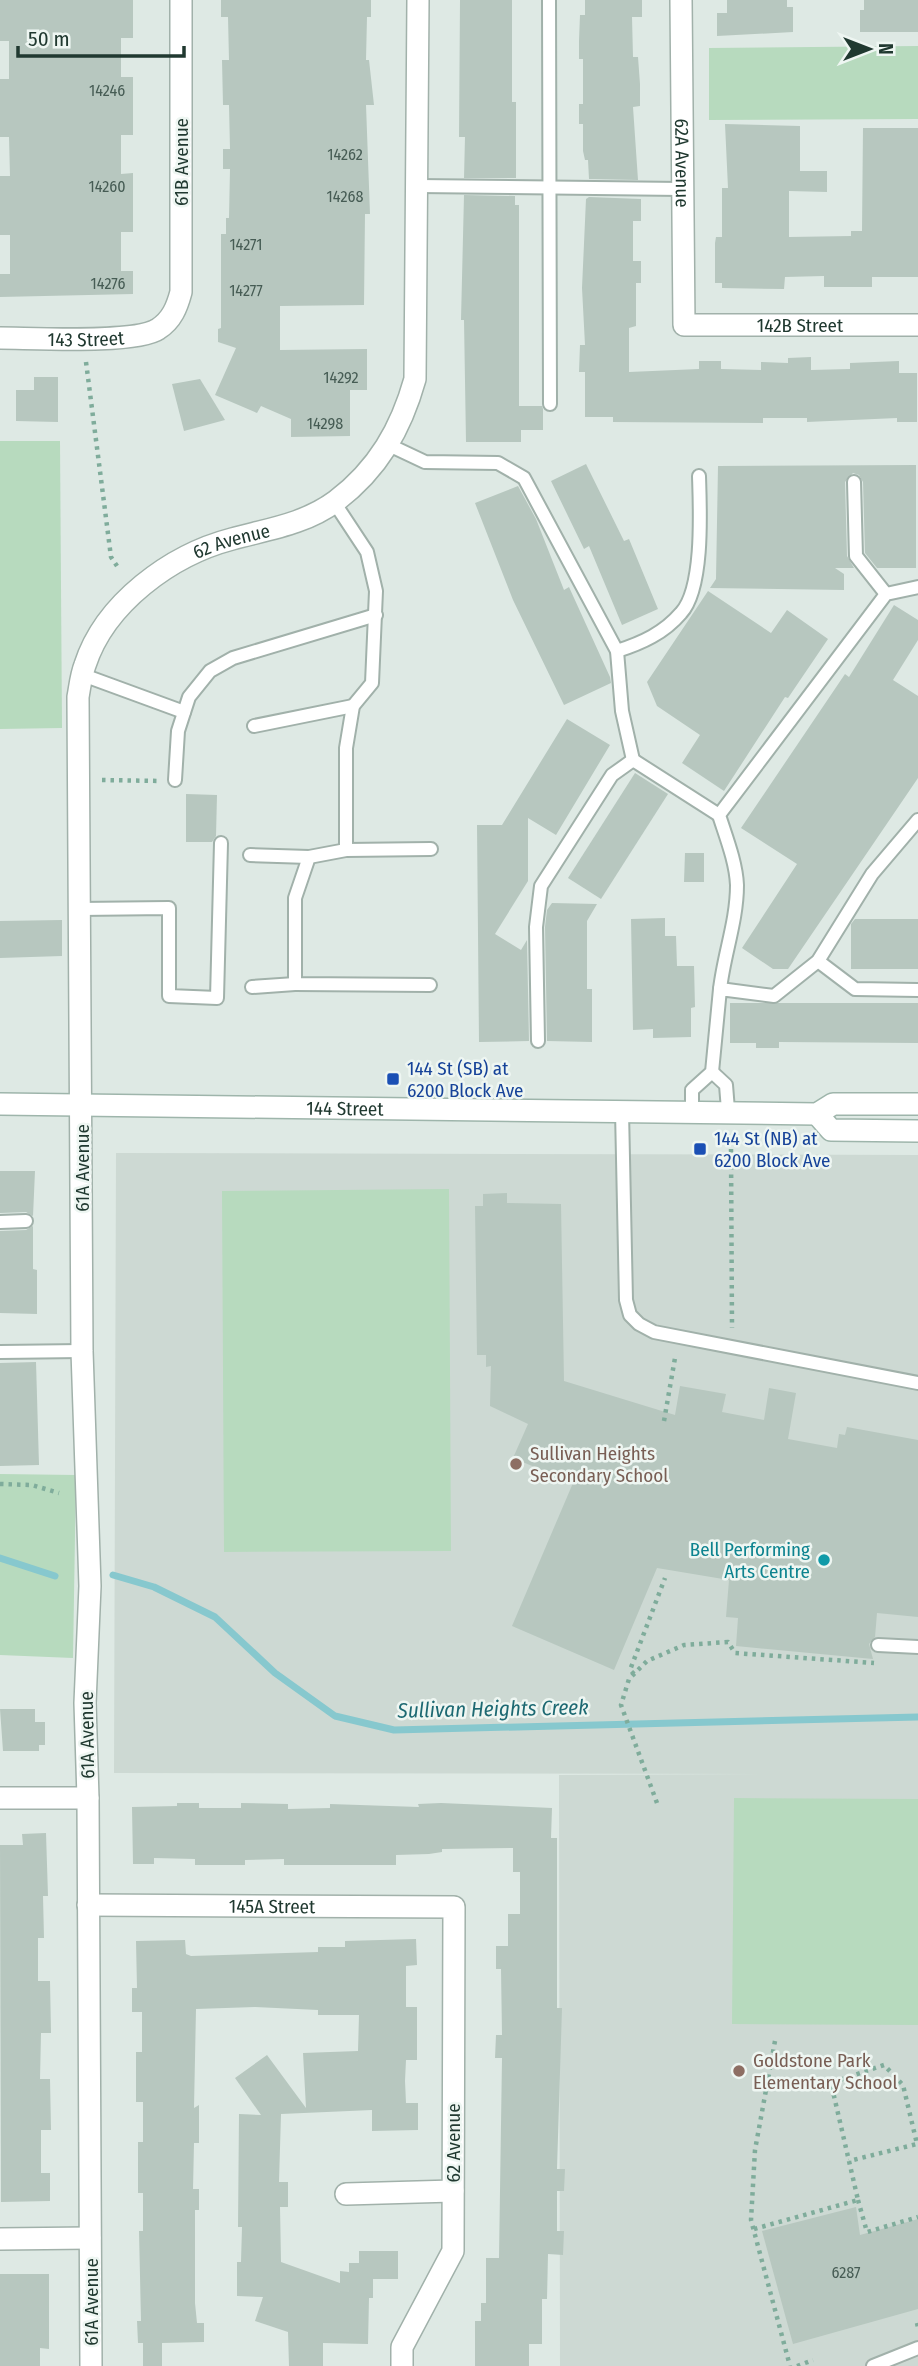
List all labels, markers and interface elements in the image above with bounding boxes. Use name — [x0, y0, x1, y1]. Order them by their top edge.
scale bar — [18, 14, 184, 58]
north arrow — [834, 14, 904, 84]
text: 50 m — [28, 26, 70, 52]
text: N — [874, 43, 897, 55]
house number: 14246 — [89, 81, 125, 100]
street label: 61B Avenue — [170, 118, 193, 206]
street label: 62A Avenue — [671, 118, 694, 208]
house number: 14262 — [327, 145, 363, 164]
house number: 14260 — [88, 177, 126, 196]
house number: 14268 — [327, 187, 363, 206]
house number: 14271 — [229, 235, 263, 254]
house number: 14276 — [91, 274, 125, 293]
house number: 14277 — [229, 281, 263, 300]
street label: 142B Street — [757, 314, 844, 337]
street label: 143 Street — [48, 326, 126, 351]
house number: 14292 — [323, 368, 359, 387]
house number: 14298 — [307, 414, 343, 433]
street label: 62 Avenue — [189, 518, 272, 563]
place label: 144 St (SB) at 6200 Block Ave — [407, 1057, 523, 1102]
marker: 144 St (SB) at 6200 Block Ave — [385, 1071, 401, 1087]
street label: 144 Street — [306, 1096, 384, 1120]
street label: 61A Avenue — [71, 1124, 94, 1212]
place label: 144 St (NB) at 6200 Block Ave — [714, 1127, 830, 1172]
marker: 144 St (NB) at 6200 Block Ave — [692, 1141, 708, 1157]
place label: Sullivan Heights Secondary School — [530, 1442, 668, 1487]
marker: Sullivan Heights Secondary School — [508, 1456, 524, 1472]
place label: Bell Performing Arts Centre — [690, 1538, 810, 1583]
marker: Bell Performing Arts Centre — [816, 1552, 832, 1568]
street label: 61A Avenue — [75, 1691, 99, 1779]
water label: Sullivan Heights Creek — [396, 1694, 589, 1724]
street label: 145A Street — [229, 1894, 316, 1918]
place label: Goldstone Park Elementary School — [753, 2049, 898, 2094]
marker: Goldstone Park Elementary School — [731, 2063, 747, 2079]
street label: 62 Avenue — [442, 2103, 465, 2183]
street label: 61A Avenue — [80, 2258, 103, 2346]
house number: 6287 — [831, 2263, 861, 2282]

